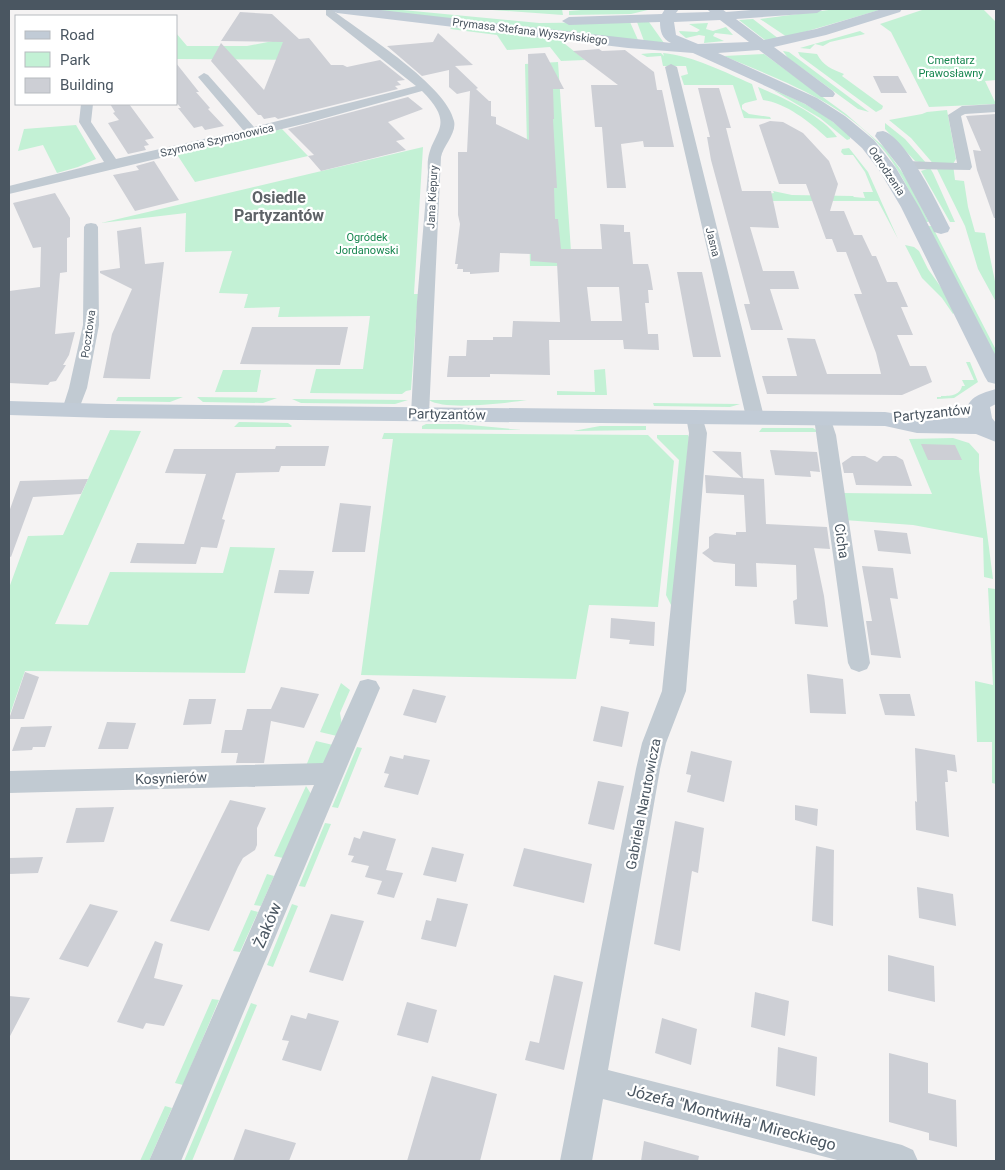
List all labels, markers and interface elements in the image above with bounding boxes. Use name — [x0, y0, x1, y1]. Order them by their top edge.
legend — [15, 15, 178, 105]
street label: Prymasa Stefana Wyszyńskiego — [452, 16, 608, 47]
text: Road — [60, 26, 94, 44]
text: Park — [60, 51, 91, 69]
park label: Cmentarz Prawosławny — [918, 54, 984, 80]
text: Building — [60, 76, 114, 94]
street label: Szymona Szymonowica — [159, 121, 275, 160]
street label: Odrodzenia — [866, 145, 908, 198]
street label: Jana Kiepury — [424, 164, 441, 229]
district label: Osiedle Partyzantów — [234, 188, 324, 225]
street label: Jasna — [703, 226, 722, 258]
park label: Ogródek Jordanowski — [336, 231, 398, 257]
street label: Pocztowa — [79, 309, 98, 359]
street label: Partyzantów — [892, 401, 972, 425]
street label: Partyzantów — [408, 405, 487, 423]
street label: Cicha — [832, 522, 852, 560]
street label: Gabriela Narutowicza — [622, 737, 664, 871]
street label: Kosynierów — [135, 769, 208, 787]
street label: Żaków — [249, 900, 285, 951]
street label: Józefa "Montwiłła" Mireckiego — [626, 1080, 838, 1154]

